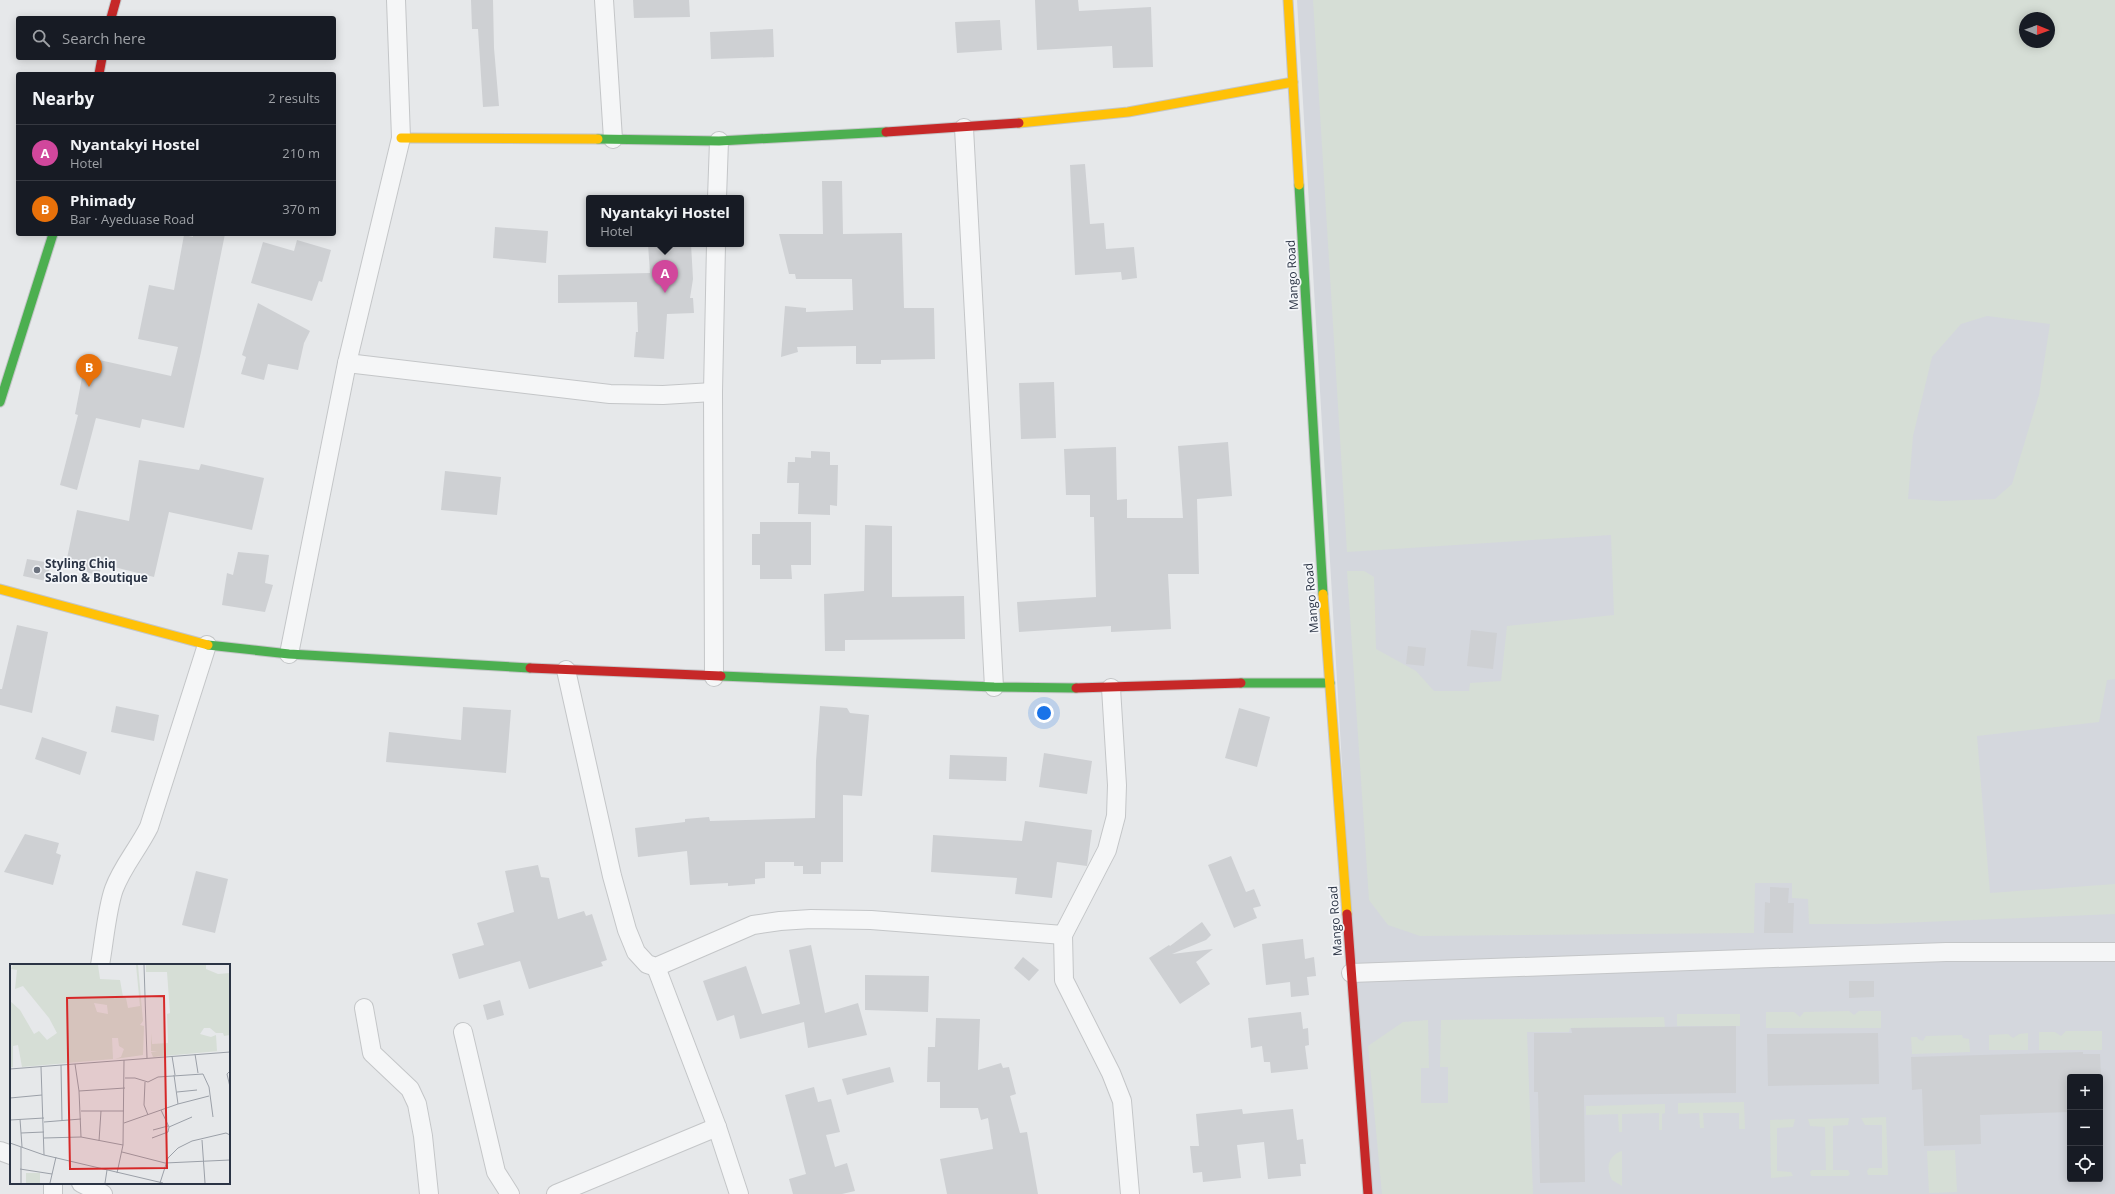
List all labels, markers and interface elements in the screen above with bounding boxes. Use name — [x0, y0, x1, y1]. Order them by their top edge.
north arrow — [2019, 12, 2055, 48]
search box — [16, 16, 336, 60]
icon: search — [30, 27, 52, 49]
text: Search here — [62, 28, 146, 48]
text: Nearby — [32, 87, 94, 110]
text: 2 results — [268, 89, 320, 107]
text: Nyantakyi Hostel — [70, 134, 200, 154]
text: A — [41, 144, 49, 162]
text: 210 m — [282, 144, 320, 162]
text: Hotel — [70, 154, 103, 172]
text: Phimady — [70, 190, 136, 210]
popup — [586, 195, 744, 247]
text: B — [41, 200, 49, 218]
text: 370 m — [282, 200, 320, 218]
text: Nyantakyi Hostel — [600, 202, 730, 222]
text: Bar · Ayeduase Road — [70, 210, 194, 228]
text: Hotel — [600, 222, 633, 240]
street label: Mango Road — [1282, 239, 1302, 311]
pin: A — [652, 260, 678, 293]
pin: B — [76, 354, 102, 387]
place label: Styling Chiq Salon & Boutique — [45, 555, 148, 586]
street label: Mango Road — [1299, 562, 1323, 634]
marker: Styling Chiq Salon & Boutique — [32, 565, 42, 575]
your location — [1034, 703, 1054, 723]
street label: Mango Road — [1324, 885, 1346, 957]
inset map — [10, 964, 230, 1184]
map controls — [2067, 1074, 2103, 1182]
button: + — [2067, 1074, 2103, 1110]
button: − — [2067, 1110, 2103, 1146]
button: locate — [2067, 1146, 2103, 1182]

